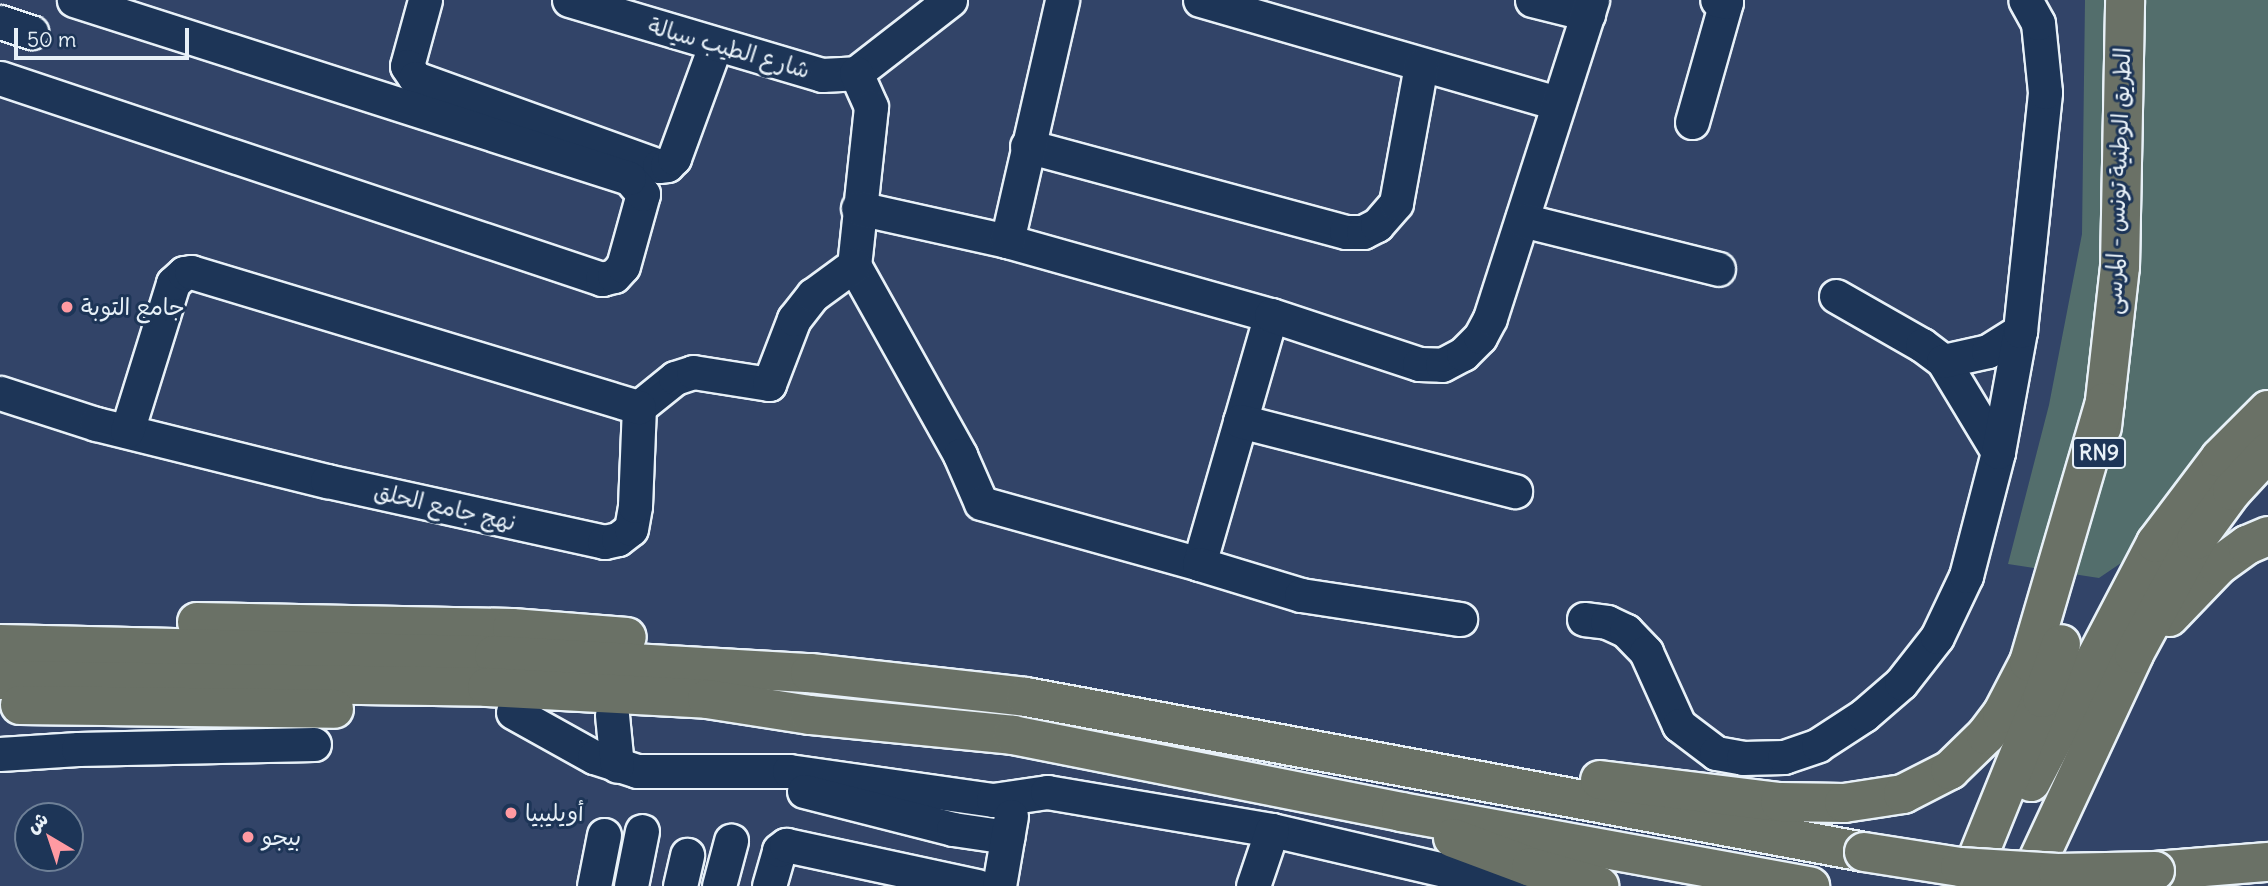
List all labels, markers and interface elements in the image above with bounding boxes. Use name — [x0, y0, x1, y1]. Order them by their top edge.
street label: شارع الطيب سيالة — [645, 12, 813, 84]
scale bar — [18, 14, 192, 58]
text: 50 m — [27, 26, 76, 53]
street label: الطريق الوطنية تونس - المرسى — [2100, 47, 2136, 315]
place label: جامع التوبة — [81, 293, 185, 321]
marker: جامع التوبة — [59, 299, 75, 315]
road number: RN9 — [2071, 435, 2127, 470]
street label: نهج جامع الحلق — [372, 477, 518, 537]
place label: أويليبيا — [525, 799, 584, 827]
north arrow — [14, 802, 84, 872]
marker: أويليبيا — [503, 805, 519, 821]
text: ش — [21, 806, 53, 838]
place label: بيجو — [262, 823, 301, 851]
marker: بيجو — [240, 829, 256, 845]

